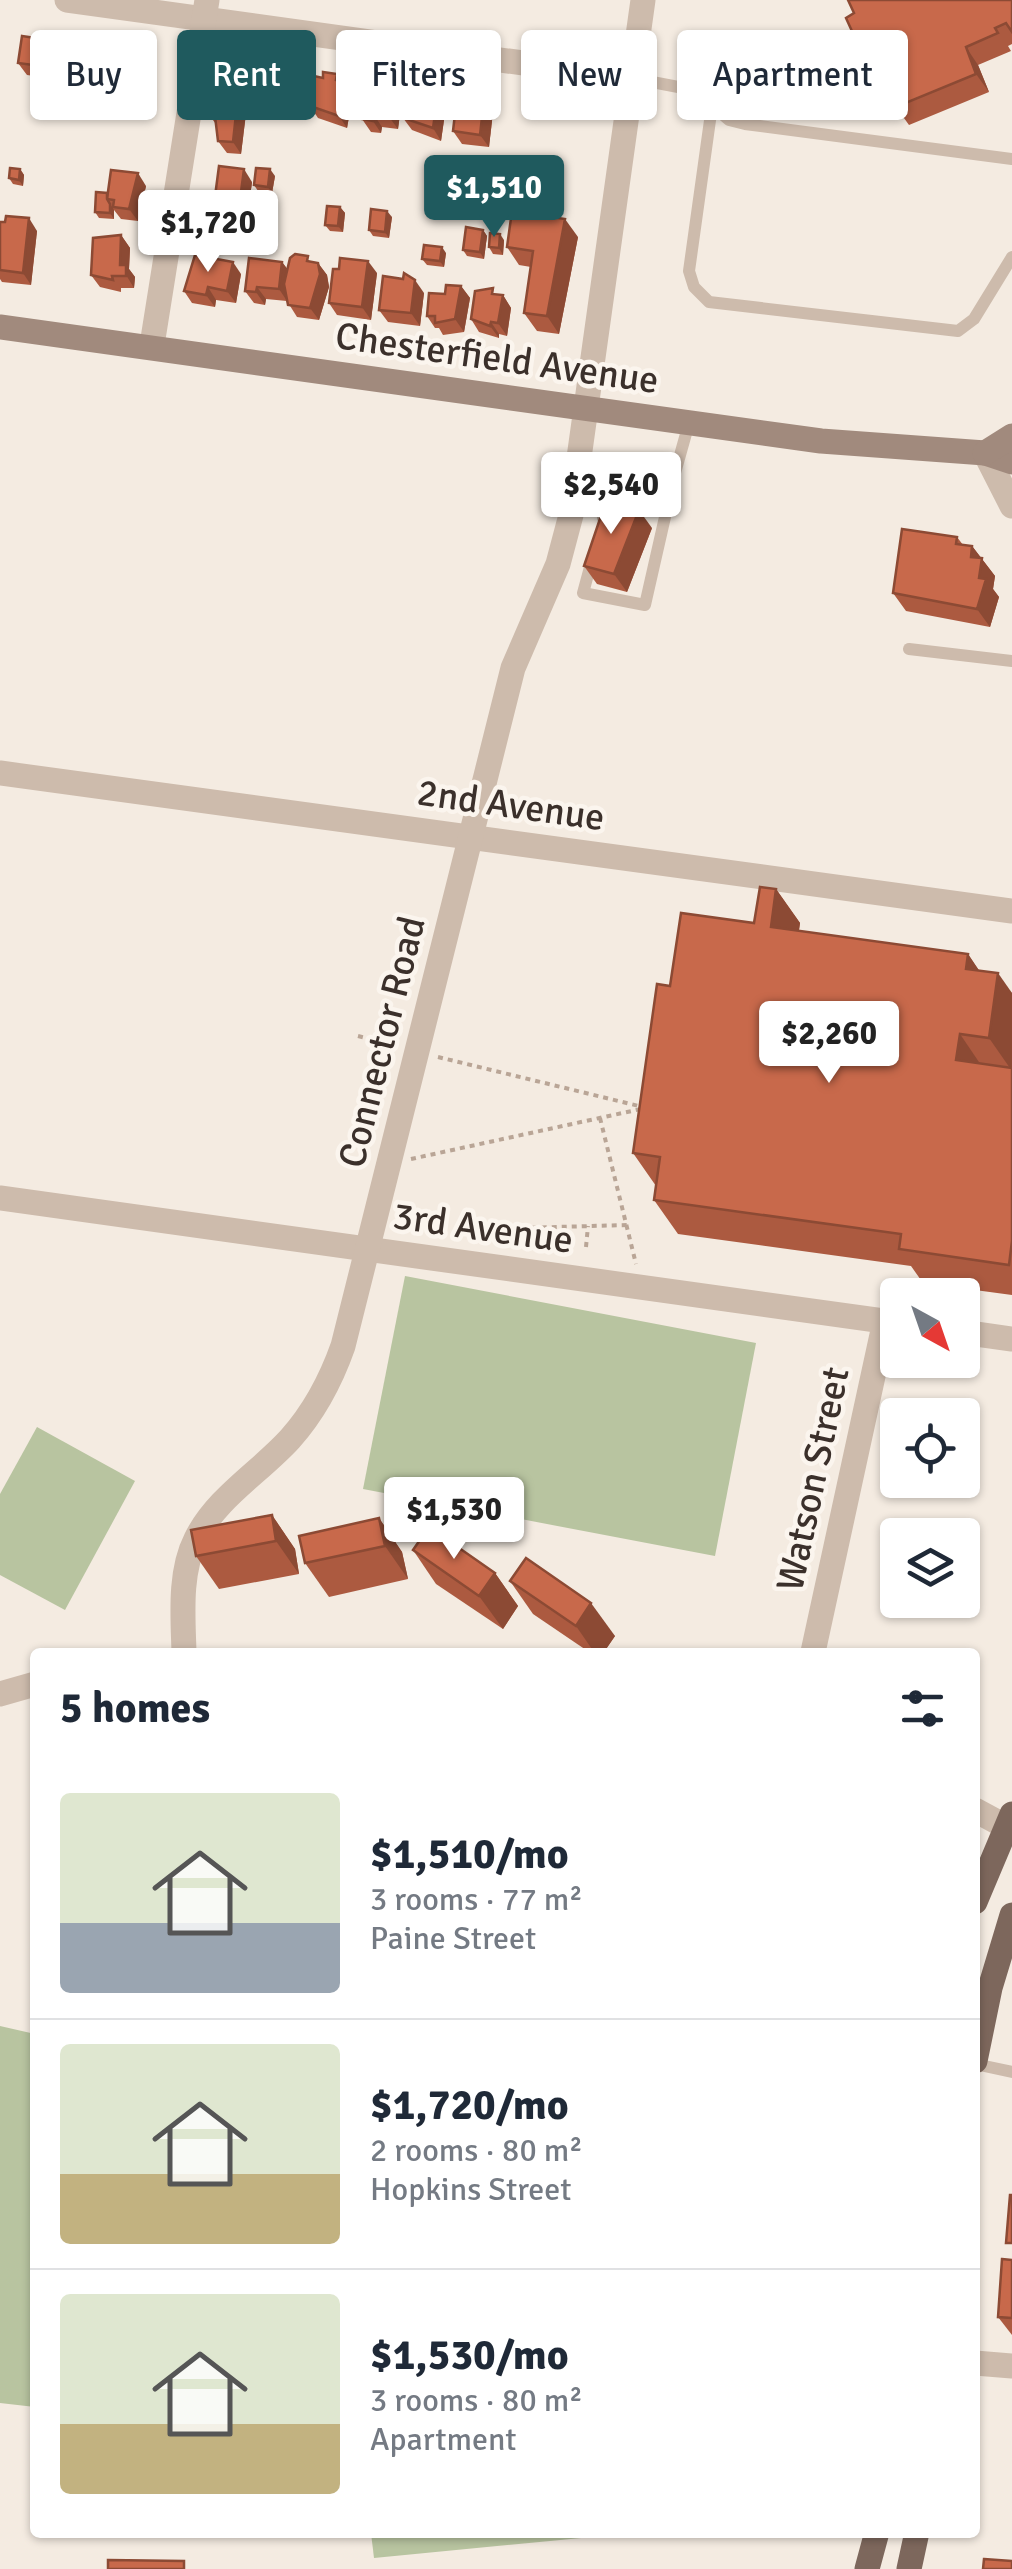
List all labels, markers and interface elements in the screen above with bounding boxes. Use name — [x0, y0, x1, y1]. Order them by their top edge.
chip: Buy — [30, 30, 157, 120]
chip: Rent — [177, 30, 316, 120]
chip: Filters — [336, 30, 501, 120]
chip: New — [521, 30, 657, 120]
chip: Apartment — [677, 30, 908, 120]
pin: $1,510 — [413, 155, 575, 240]
text: $1,510 — [446, 168, 542, 207]
pin: $1,720 — [127, 190, 289, 275]
text: $1,720 — [160, 203, 256, 242]
street label: Chesterfield Avenue — [332, 312, 662, 404]
pin: $2,540 — [530, 452, 692, 537]
text: $2,540 — [563, 465, 659, 504]
street label: 2nd Avenue — [414, 769, 608, 841]
street label: Connector Road — [328, 912, 436, 1172]
pin: $2,260 — [748, 1001, 910, 1086]
text: $2,260 — [781, 1014, 877, 1053]
street label: 3rd Avenue — [390, 1192, 576, 1264]
north arrow — [880, 1278, 980, 1378]
map controls — [880, 1278, 980, 1618]
street label: Watson Street — [766, 1363, 860, 1595]
button: locate — [880, 1398, 980, 1498]
pin: $1,530 — [373, 1477, 535, 1562]
text: $1,530 — [406, 1490, 502, 1529]
button: layers — [880, 1518, 980, 1618]
icon: filters — [895, 1681, 950, 1736]
text: 5 homes — [60, 1683, 210, 1734]
text: $1,510/mo — [370, 1829, 569, 1880]
icon: home — [140, 1833, 260, 1953]
text: 3 rooms · 77 m² — [370, 1880, 583, 1919]
text: Paine Street — [370, 1919, 536, 1958]
text: $1,720/mo — [370, 2080, 569, 2131]
icon: home — [140, 2084, 260, 2204]
text: 2 rooms · 80 m² — [370, 2131, 583, 2170]
text: Hopkins Street — [370, 2170, 572, 2209]
text: $1,530/mo — [370, 2330, 569, 2381]
icon: home — [140, 2334, 260, 2454]
text: 3 rooms · 80 m² — [370, 2381, 583, 2420]
text: Apartment — [370, 2420, 517, 2459]

